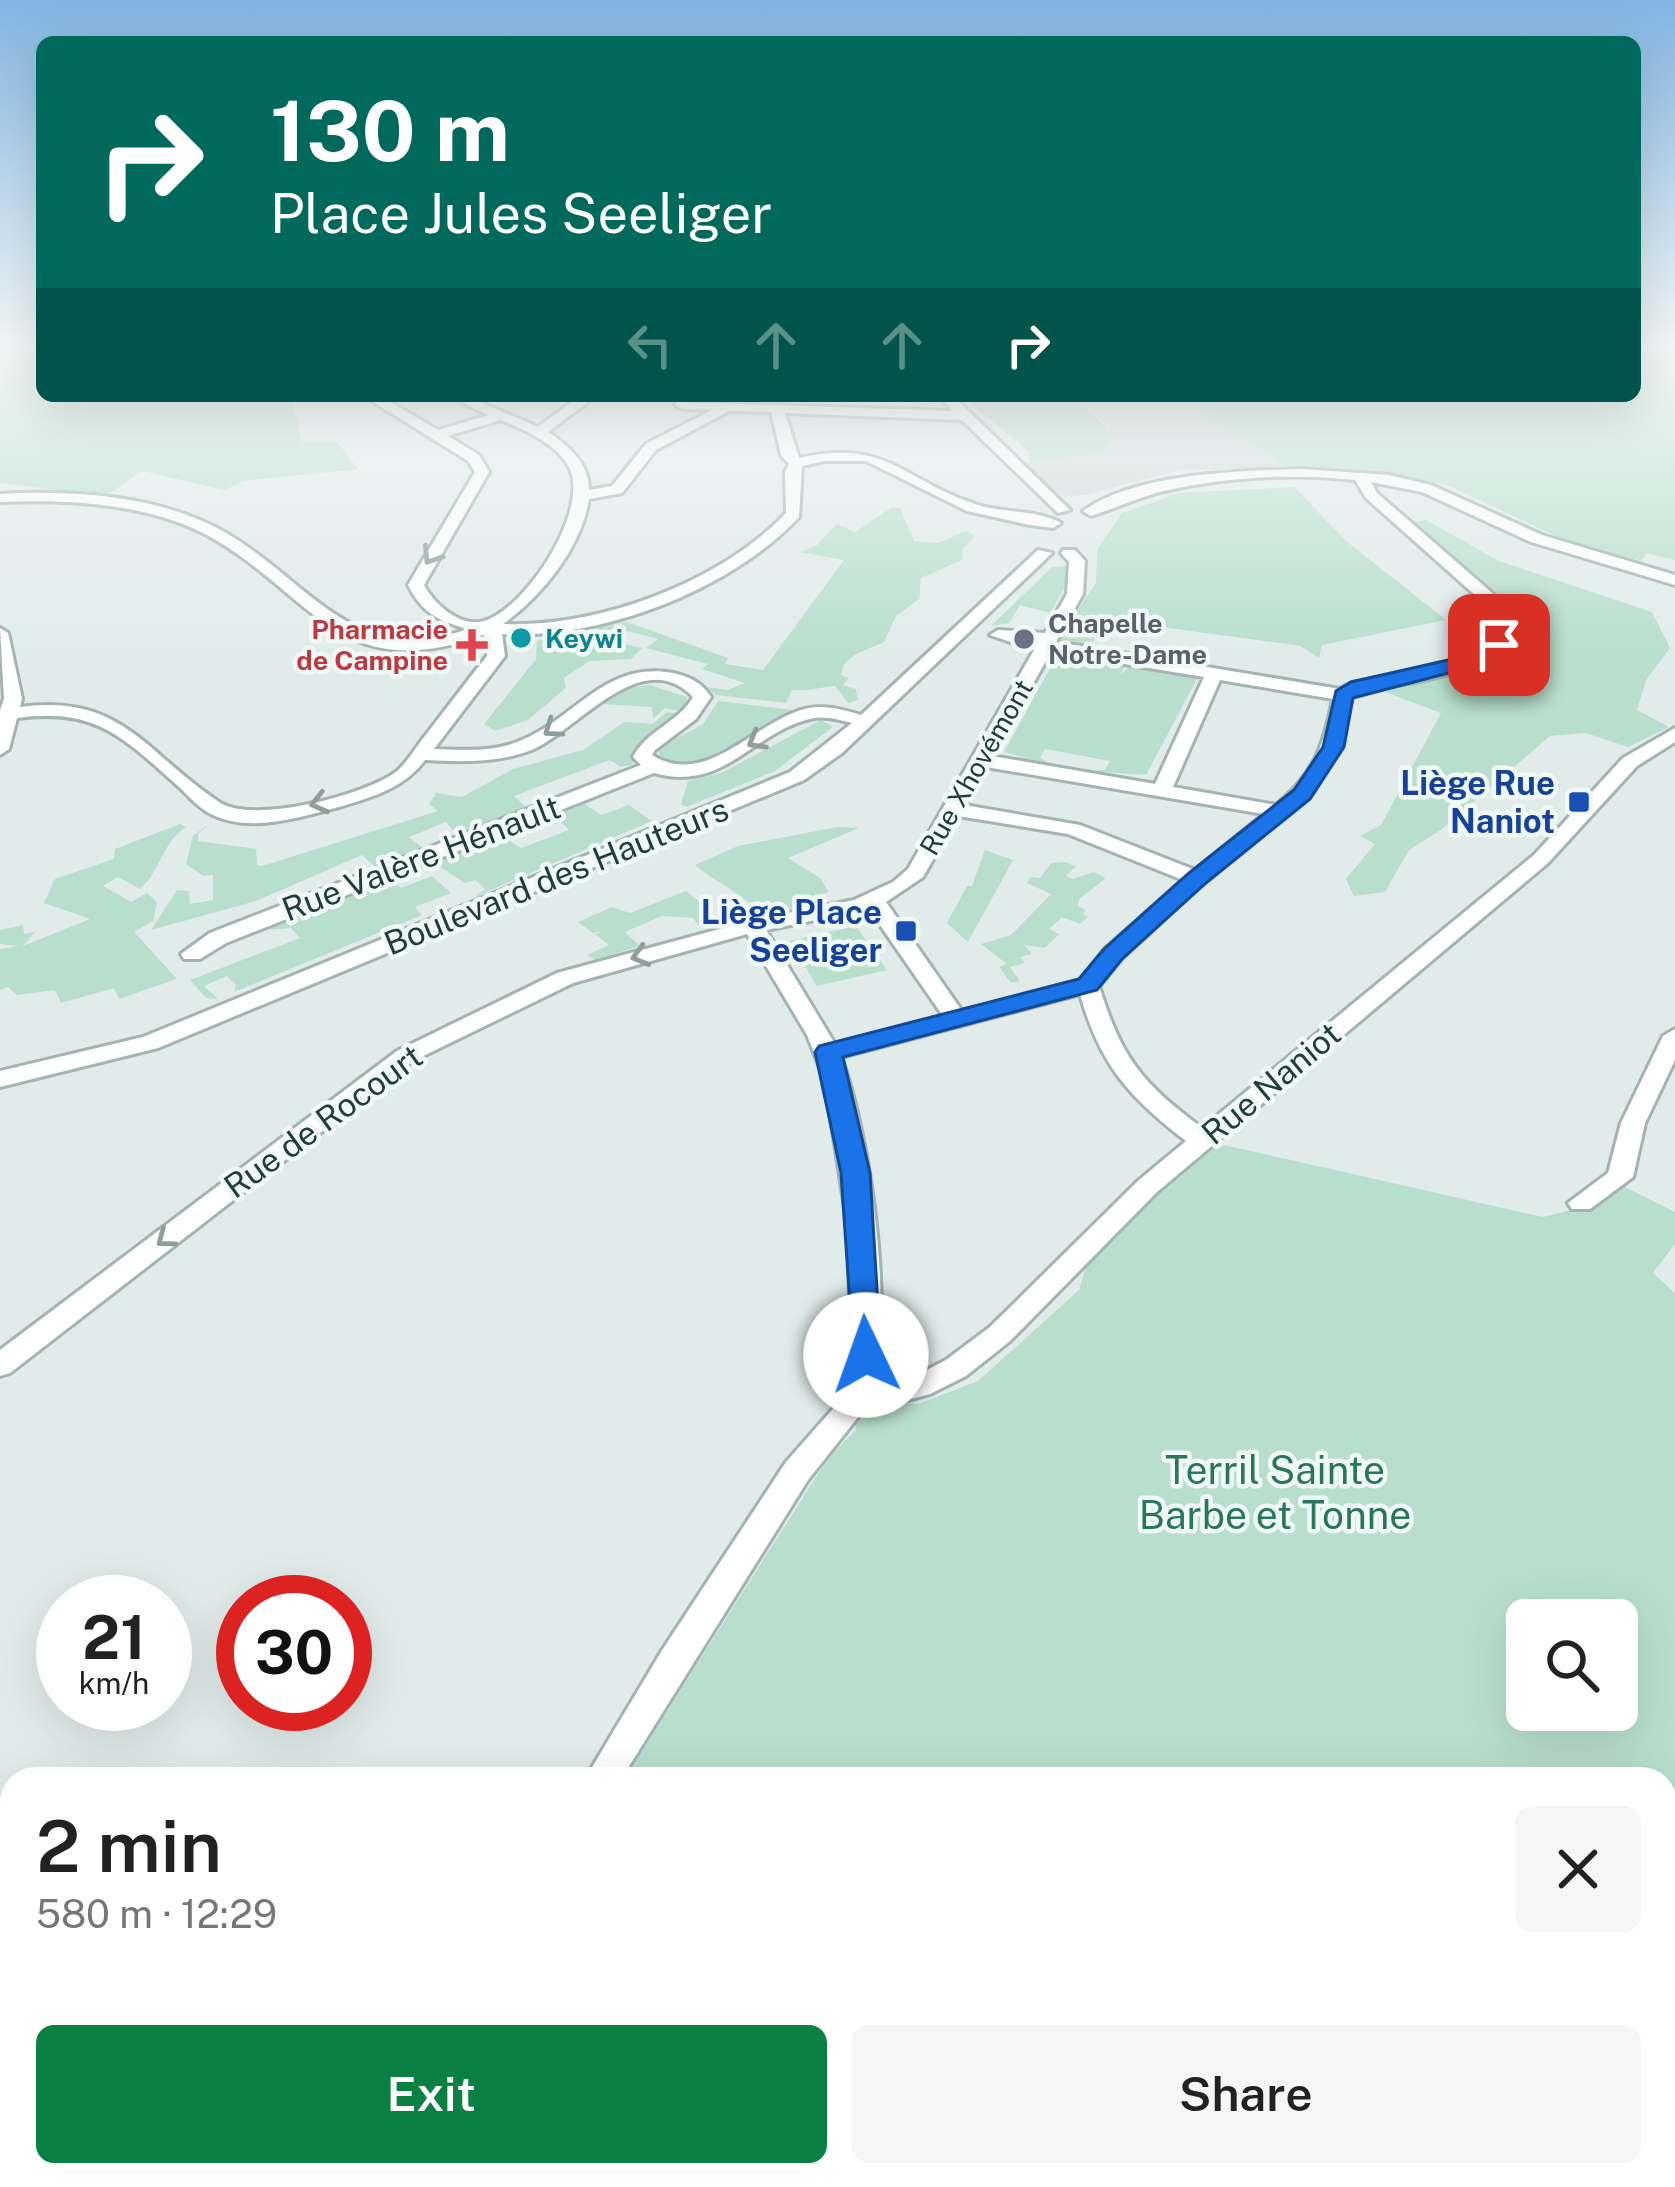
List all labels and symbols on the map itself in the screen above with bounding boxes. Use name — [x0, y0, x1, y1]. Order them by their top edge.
one-way arrow — [423, 542, 445, 564]
pin — [1448, 594, 1550, 696]
place label: Chapelle Notre-Dame — [1048, 607, 1207, 670]
place label: Pharmacie de Campine — [296, 613, 448, 676]
place label: Keywi — [545, 622, 623, 654]
marker: Keywi — [508, 625, 534, 651]
marker: Chapelle Notre-Dame — [1011, 626, 1037, 652]
marker: Pharmacie de Campine — [459, 632, 485, 658]
street label: Rue Xhovémont — [913, 674, 1039, 860]
one-way arrow — [543, 715, 565, 737]
one-way arrow — [747, 727, 768, 750]
place label: Liège Rue Naniot — [1400, 764, 1555, 840]
street label: Rue Valère Hénault — [277, 787, 565, 929]
one-way arrow — [310, 789, 330, 814]
marker: Liège Rue Naniot — [1566, 789, 1592, 815]
street label: Boulevard des Hauteurs — [379, 790, 733, 962]
place label: Liège Place Seeliger — [701, 893, 882, 969]
marker: Liège Place Seeliger — [893, 918, 919, 944]
one-way arrow — [630, 942, 651, 967]
street label: Rue Naniot — [1194, 1014, 1348, 1152]
street label: Rue de Rocourt — [217, 1037, 429, 1205]
one-way arrow — [157, 1225, 179, 1246]
position arrow — [803, 1292, 929, 1418]
park label: Terril Sainte Barbe et Tonne — [1139, 1447, 1411, 1538]
speed limit sign: 30 — [216, 1575, 372, 1731]

